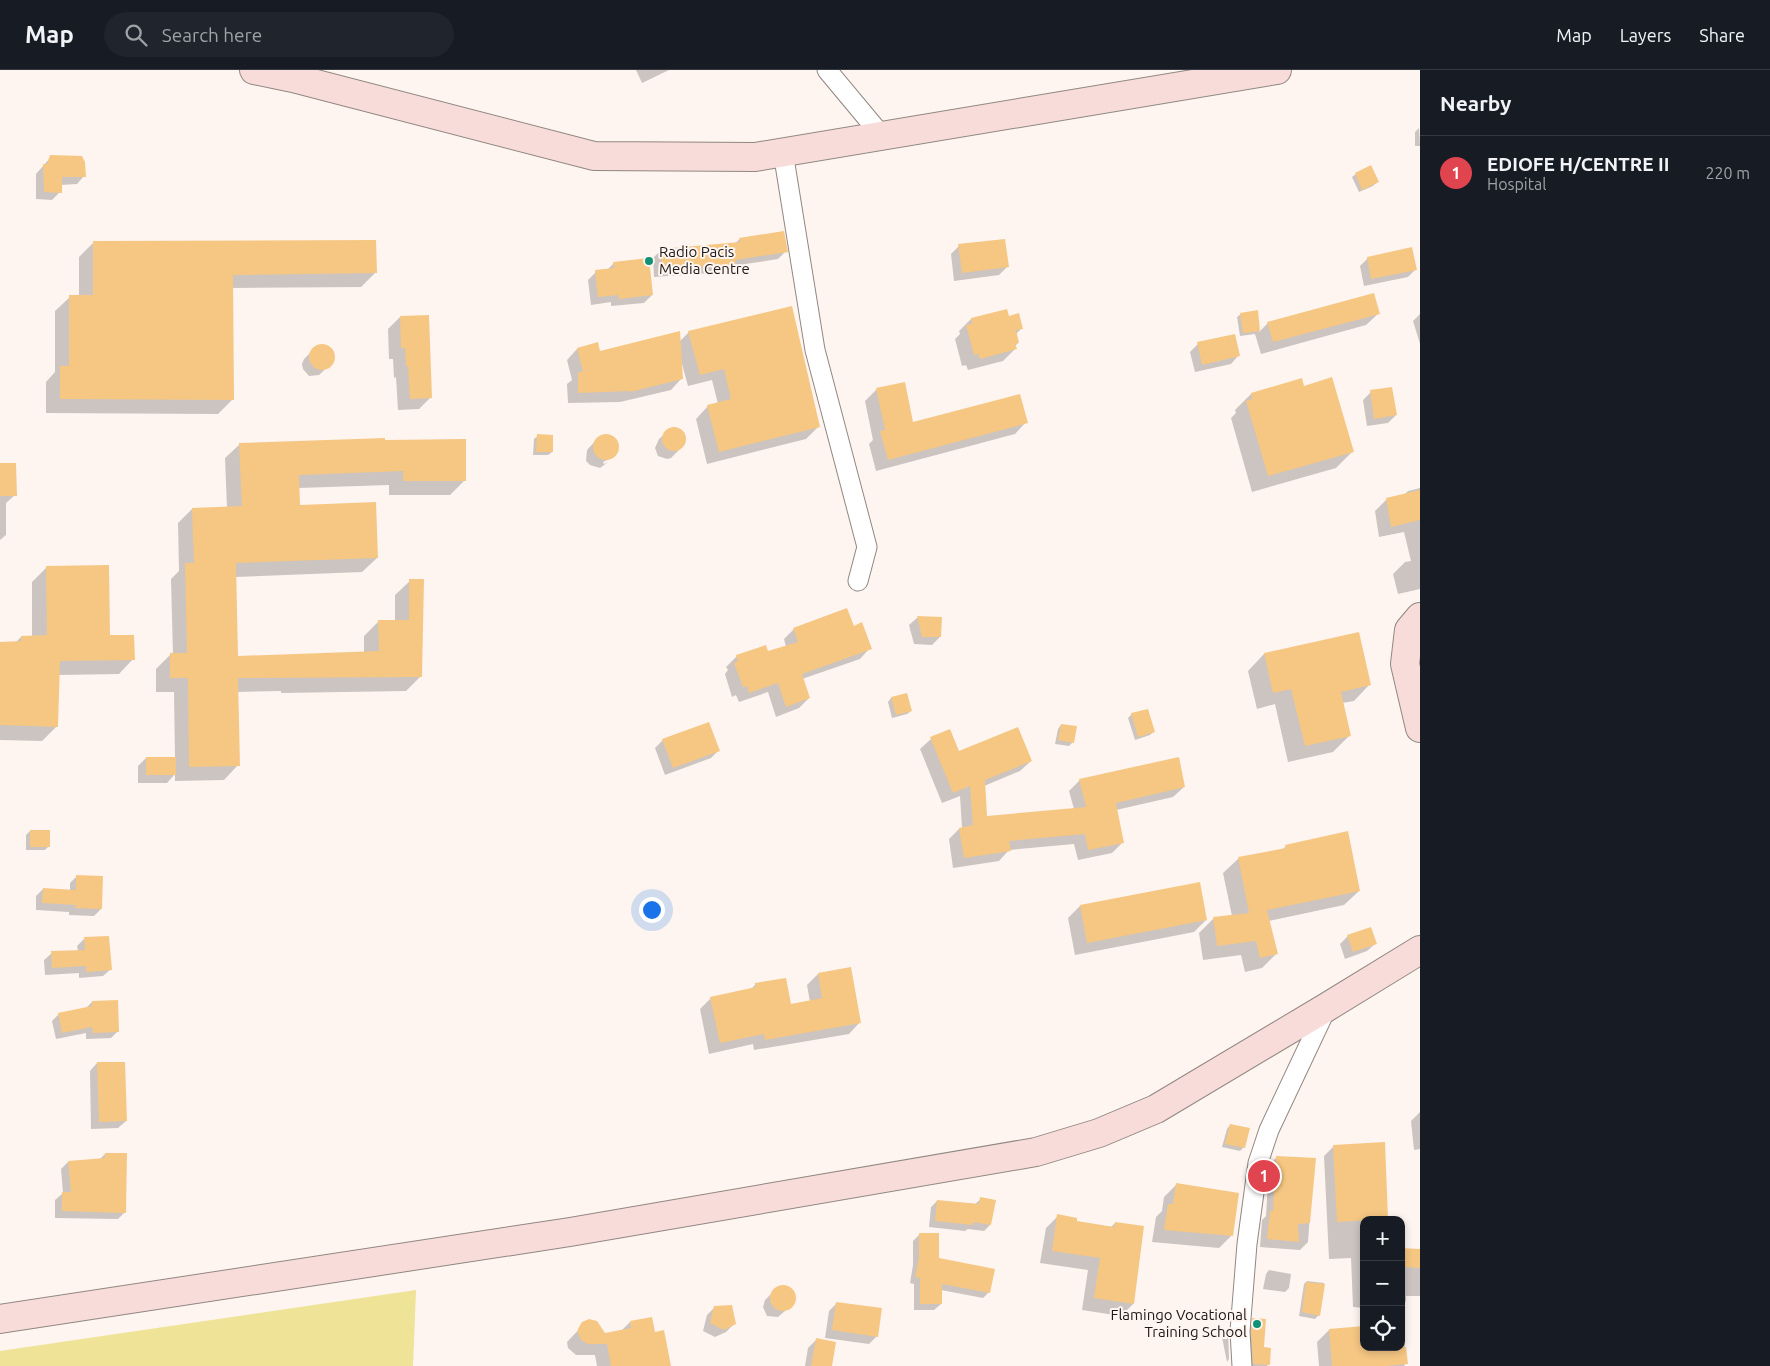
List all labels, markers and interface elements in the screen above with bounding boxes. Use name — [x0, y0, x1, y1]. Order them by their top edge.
search box — [104, 12, 454, 57]
text: Map — [25, 21, 74, 48]
icon: search — [122, 21, 150, 49]
text: Search here — [162, 24, 262, 46]
text: Map — [1556, 25, 1592, 45]
text: Layers — [1620, 25, 1671, 45]
text: Share — [1699, 25, 1745, 45]
text: Nearby — [1440, 91, 1511, 115]
text: EDIOFE H/CENTRE II — [1487, 153, 1669, 175]
text: 1 — [1451, 164, 1461, 182]
text: 220 m — [1705, 164, 1750, 182]
text: Hospital — [1487, 175, 1546, 193]
place label: Radio Pacis Media Centre — [659, 243, 750, 277]
marker: Radio Pacis Media Centre — [643, 255, 655, 267]
your location — [639, 897, 665, 923]
pin: 1 — [1248, 1157, 1280, 1195]
map controls — [1360, 1216, 1405, 1351]
button: + — [1360, 1216, 1405, 1261]
button: − — [1360, 1261, 1405, 1306]
place label: Flamingo Vocational Training School — [1111, 1306, 1247, 1340]
button: locate — [1360, 1306, 1405, 1351]
marker: Flamingo Vocational Training School — [1251, 1318, 1263, 1330]

